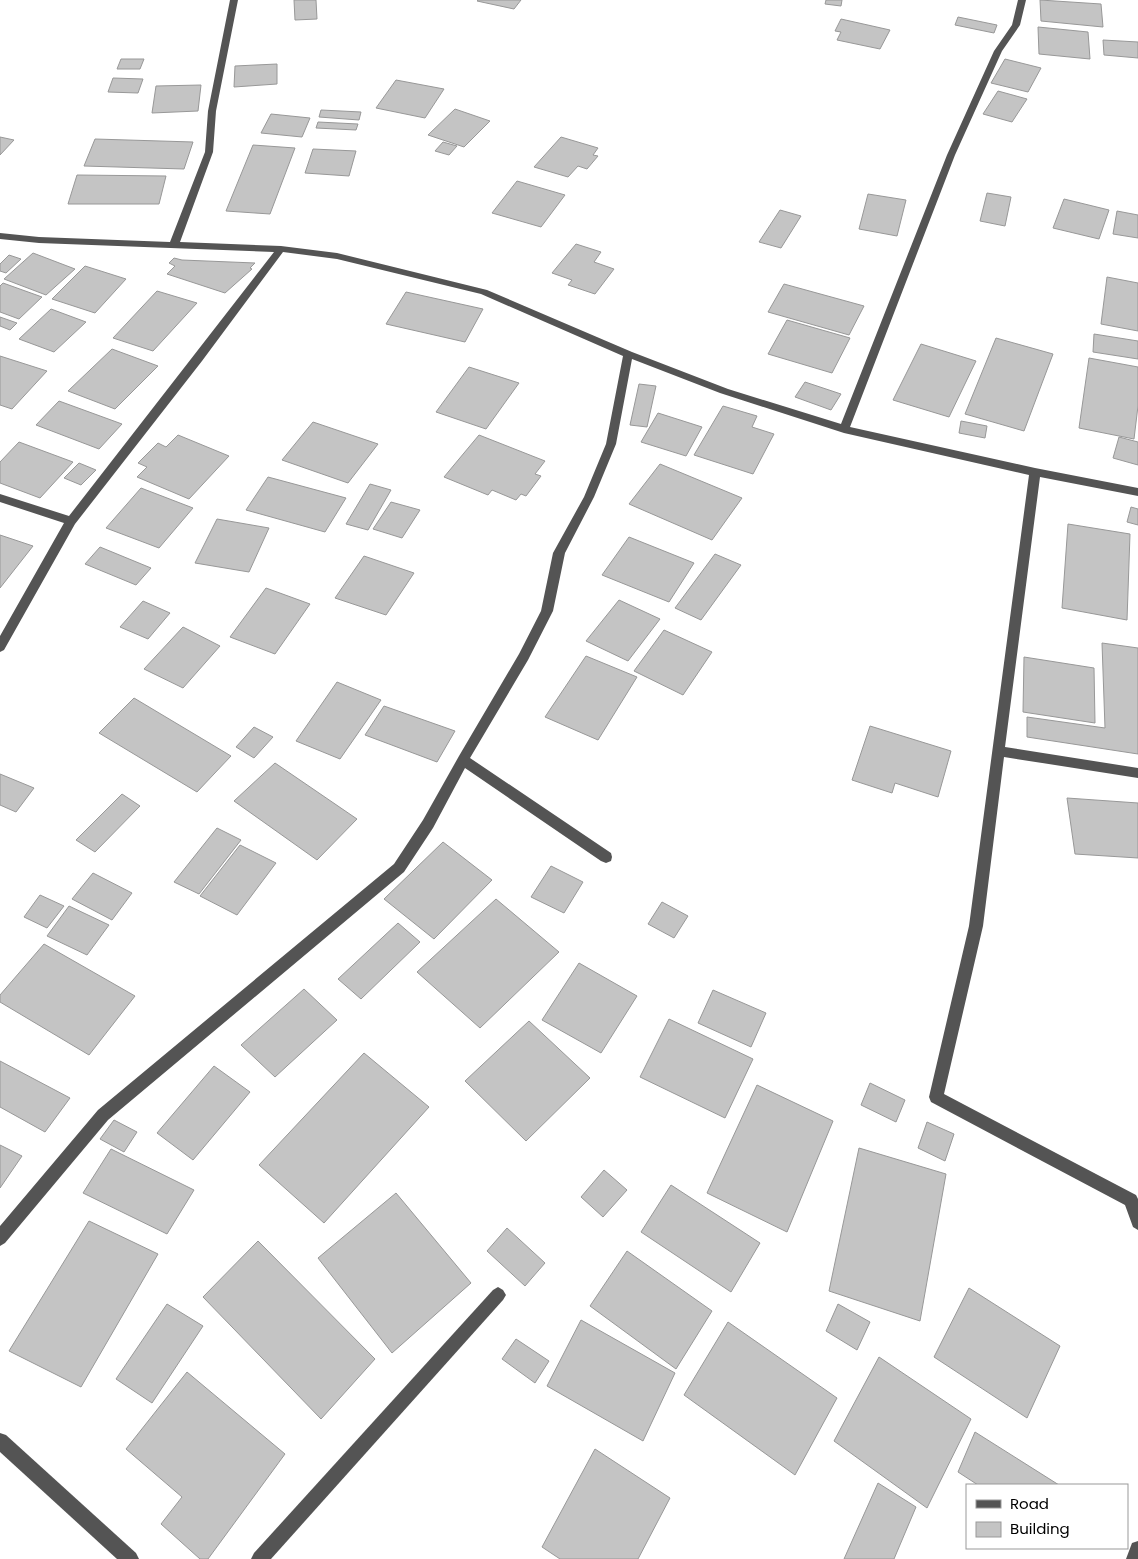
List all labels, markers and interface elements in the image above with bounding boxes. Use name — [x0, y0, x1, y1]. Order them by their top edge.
legend — [966, 1484, 1128, 1549]
text: Road — [1010, 1493, 1049, 1514]
text: Building — [1010, 1518, 1070, 1539]

